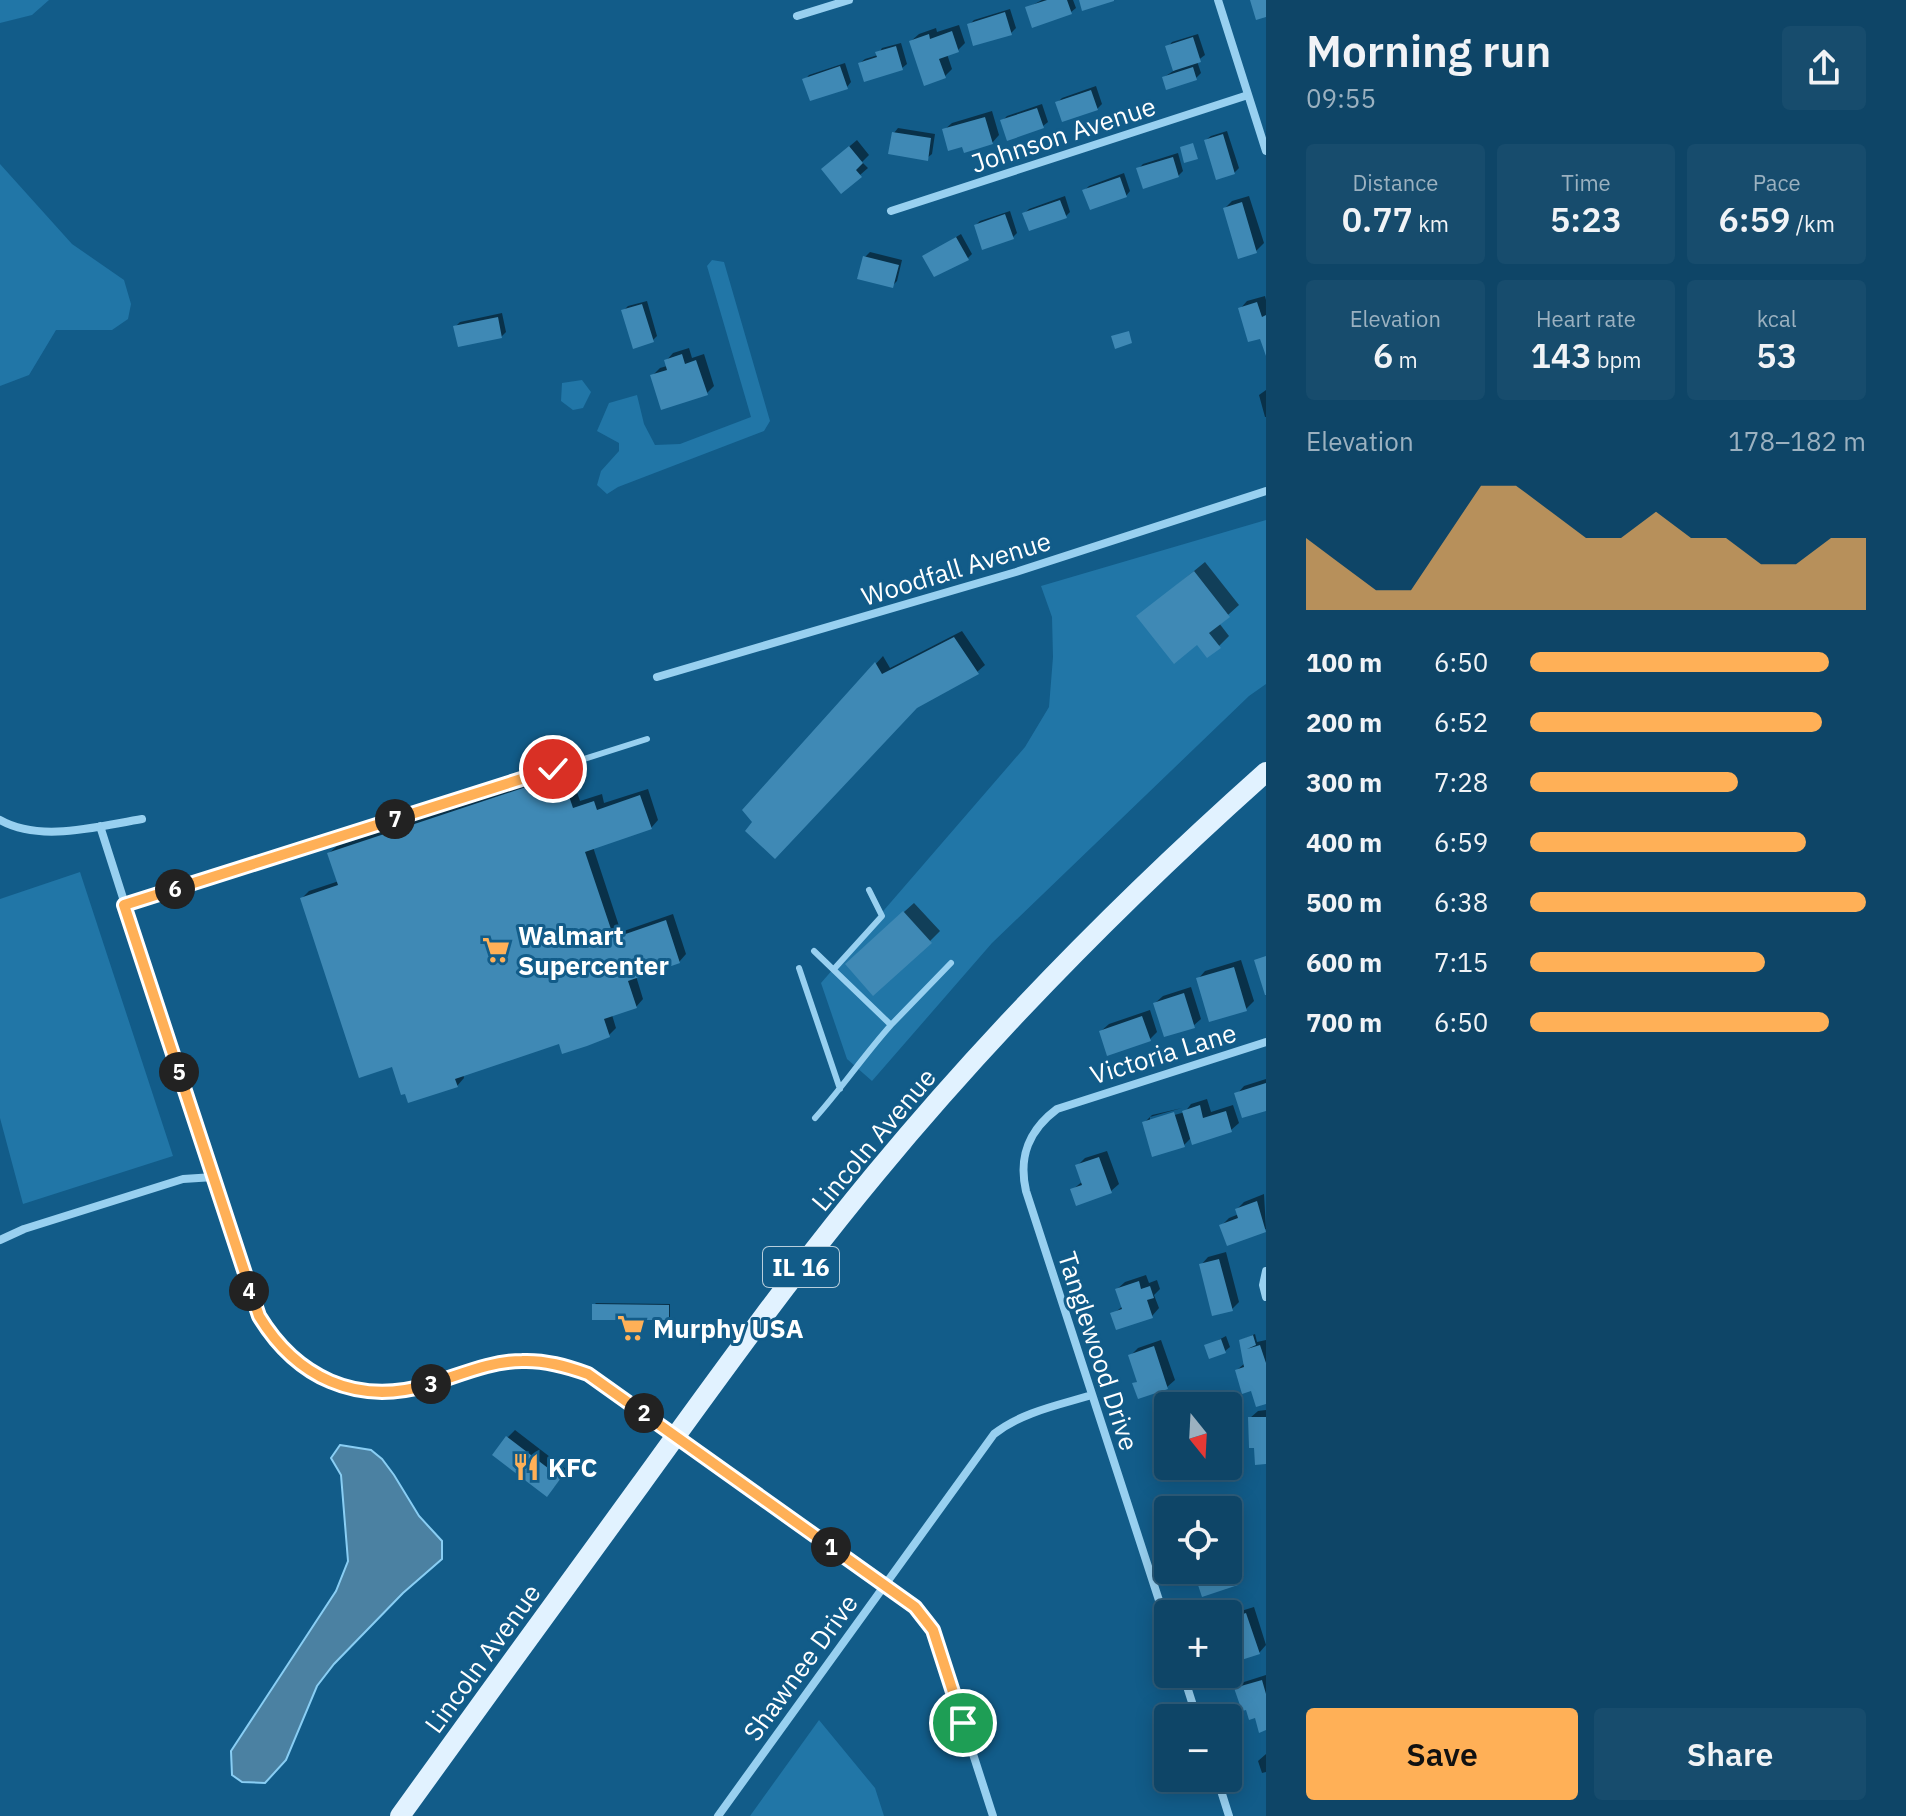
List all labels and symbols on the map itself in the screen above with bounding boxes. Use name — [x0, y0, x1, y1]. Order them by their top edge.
street label: Johnson Avenue — [966, 88, 1160, 180]
street label: Woodfall Avenue — [857, 523, 1055, 613]
pin — [519, 735, 587, 803]
pin: 7 — [375, 799, 415, 839]
pin: 6 — [155, 869, 195, 909]
place label: Walmart Supercenter — [518, 918, 669, 982]
supermarket icon: Walmart Supercenter — [481, 935, 511, 965]
street label: Victoria Lane — [1086, 1015, 1240, 1091]
pin: 5 — [159, 1052, 199, 1092]
street label: Lincoln Avenue — [803, 1060, 943, 1218]
road number: IL 16 — [763, 1247, 839, 1287]
street label: Tanglewood Drive — [1051, 1247, 1147, 1455]
pin: 4 — [229, 1271, 269, 1311]
place label: Murphy USA — [653, 1311, 804, 1345]
supermarket icon: Murphy USA — [616, 1313, 646, 1343]
pin: 3 — [411, 1364, 451, 1404]
north arrow — [1154, 1392, 1242, 1480]
pin: 2 — [624, 1393, 664, 1433]
place label: KFC — [548, 1450, 598, 1484]
restaurant icon: KFC — [511, 1452, 541, 1482]
pin: 1 — [811, 1527, 851, 1567]
street label: Lincoln Avenue — [416, 1577, 548, 1739]
street label: Shawnee Drive — [735, 1587, 865, 1747]
pin — [929, 1689, 997, 1757]

